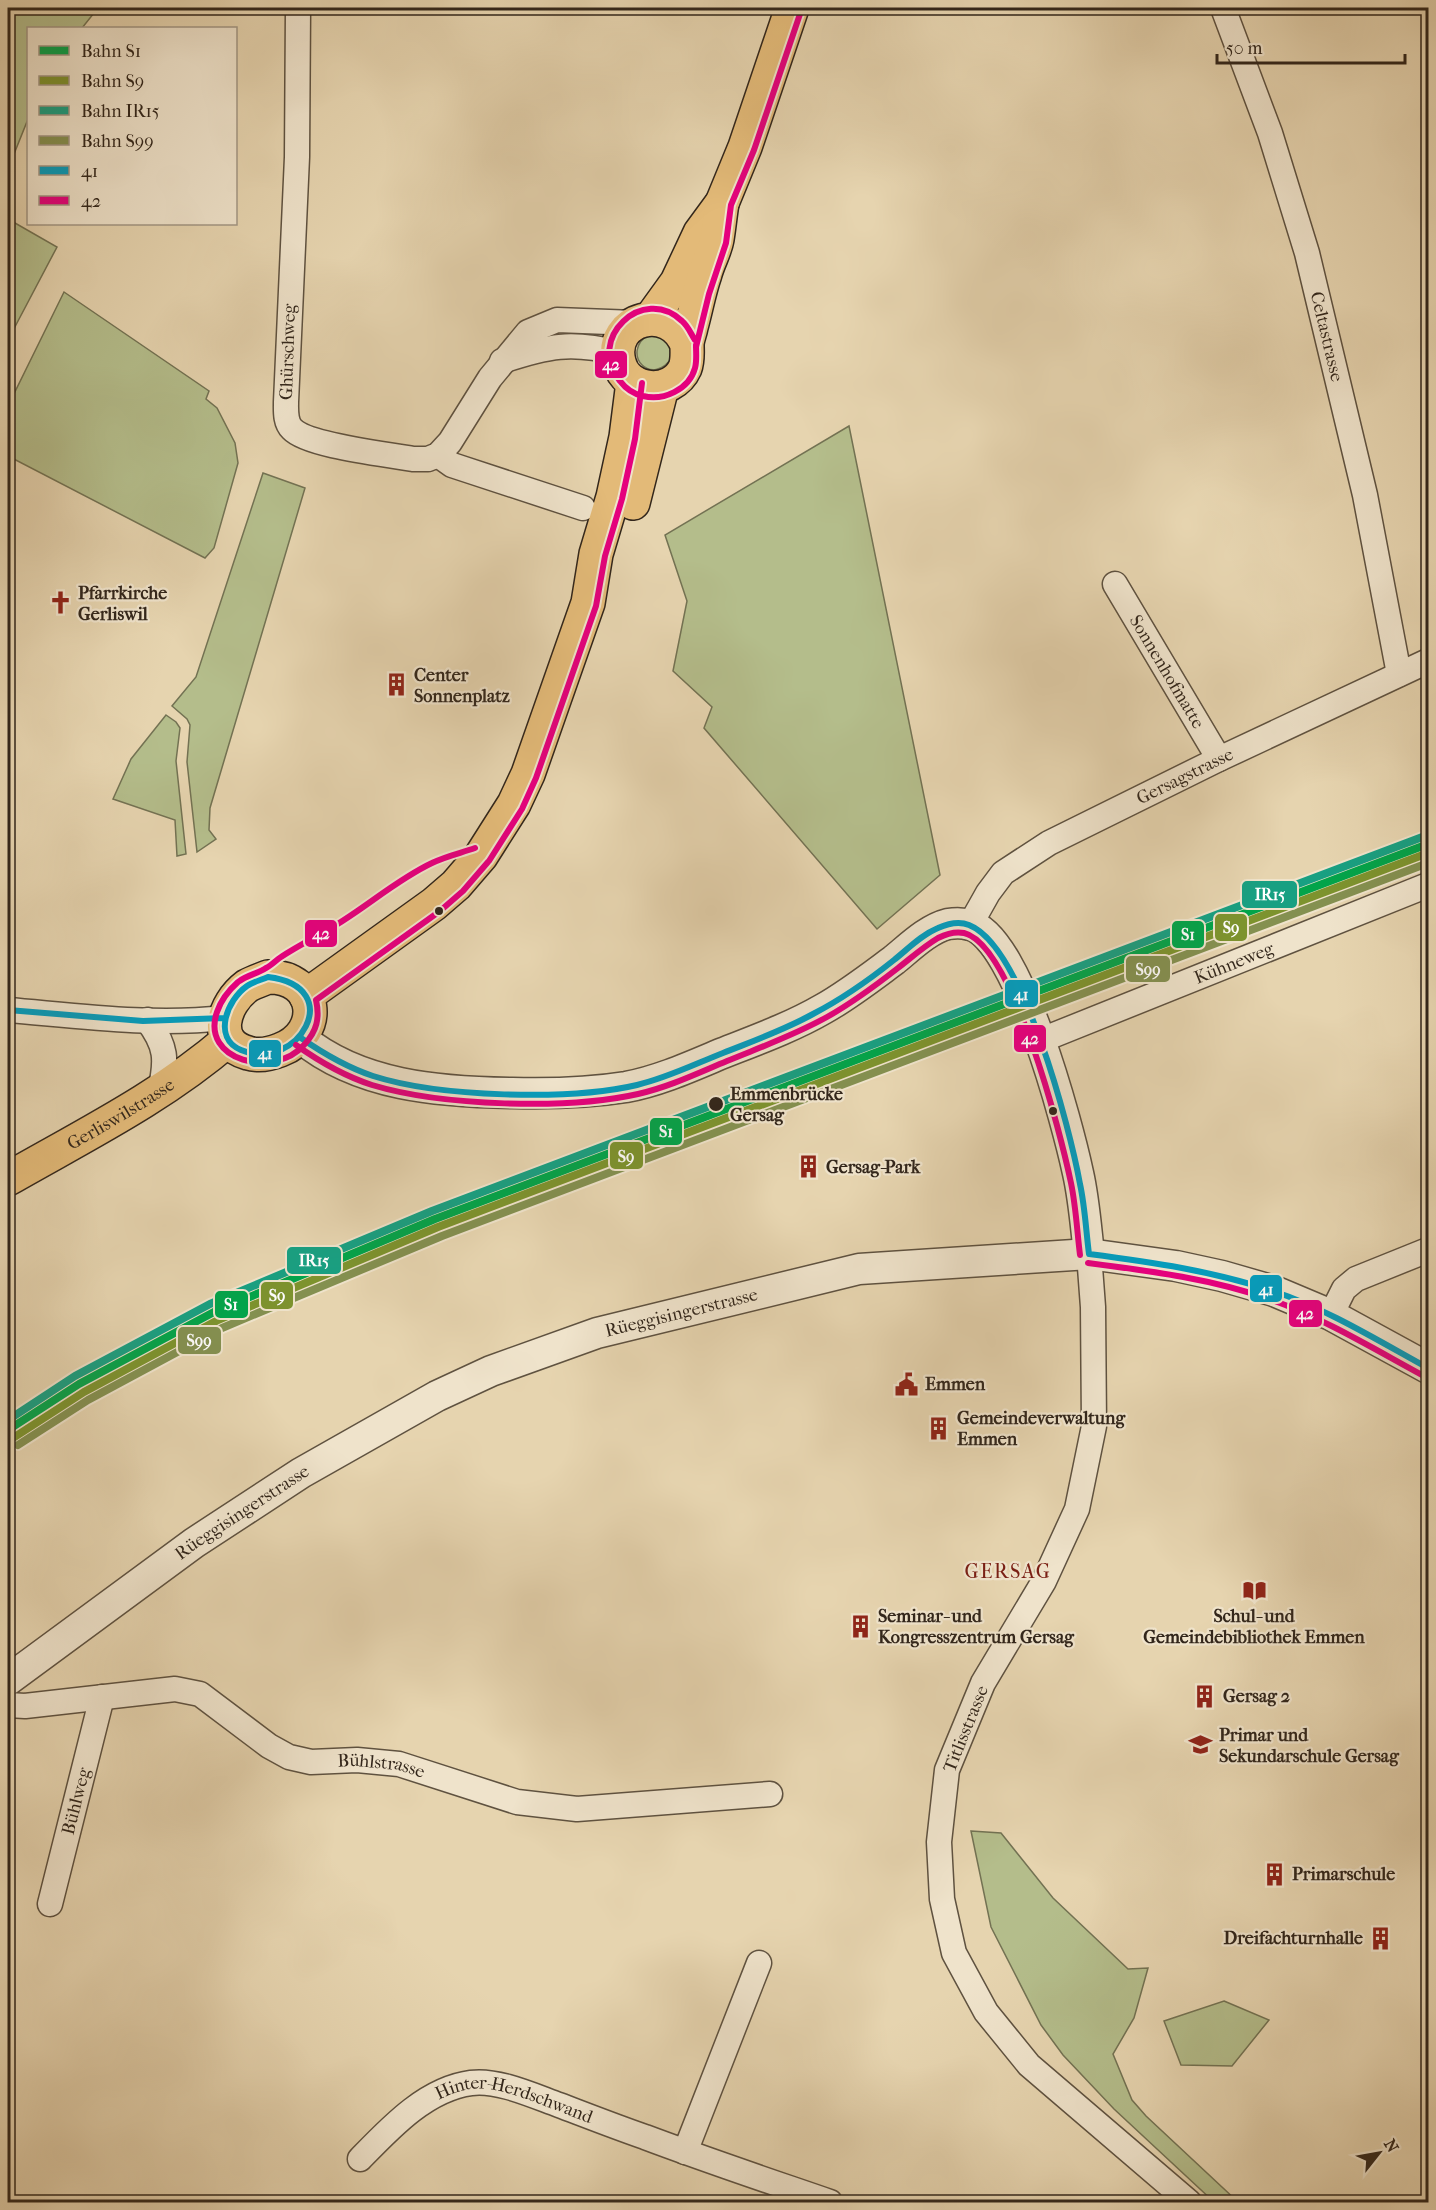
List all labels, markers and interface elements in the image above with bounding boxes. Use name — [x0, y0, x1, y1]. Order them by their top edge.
legend — [27, 27, 237, 225]
scale bar — [1217, 27, 1404, 65]
text: 50 m — [1226, 38, 1263, 59]
text: Bahn S1 — [81, 41, 141, 62]
text: Bahn S9 — [81, 71, 144, 92]
text: Bahn IR15 — [81, 101, 160, 122]
text: Bahn S99 — [81, 131, 154, 152]
text: 41 — [81, 161, 98, 182]
text: 42 — [81, 191, 101, 212]
street label: Celtastrasse — [1306, 289, 1348, 384]
street label: Ghürschweg — [276, 303, 300, 400]
line badge: 42 — [594, 350, 628, 379]
text: 42 — [601, 355, 620, 375]
place label: Pfarrkirche Gerliswil — [78, 583, 167, 625]
church icon: Pfarrkirche Gerliswil — [47, 590, 73, 616]
street label: Sonnenhofmatte — [1125, 611, 1209, 732]
place label: Center Sonnenplatz — [414, 665, 510, 707]
building icon: Center Sonnenplatz — [383, 672, 409, 698]
street label: Gersagstrasse — [1133, 743, 1237, 809]
line badge: IR15 — [1241, 880, 1298, 909]
text: IR15 — [1255, 885, 1285, 904]
unlabelled marker — [433, 905, 445, 917]
line badge: S9 — [1214, 913, 1248, 942]
text: S9 — [1223, 918, 1239, 938]
line badge: 42 — [304, 919, 338, 948]
line badge: S1 — [1171, 920, 1205, 949]
text: 42 — [311, 924, 330, 944]
text: S1 — [1181, 925, 1195, 944]
street label: Kühneweg — [1191, 937, 1277, 988]
line badge: S99 — [1125, 955, 1171, 983]
text: S99 — [1135, 960, 1161, 980]
line badge: 41 — [1004, 979, 1039, 1008]
text: 41 — [1012, 985, 1029, 1005]
line badge: 42 — [1013, 1024, 1047, 1053]
text: 42 — [1020, 1029, 1039, 1049]
line badge: 41 — [248, 1039, 282, 1068]
text: 41 — [256, 1044, 273, 1064]
street label: Gerliswilstrasse — [63, 1074, 178, 1154]
place label: Emmenbrücke Gersag — [730, 1084, 843, 1126]
marker: Emmenbrücke Gersag — [707, 1095, 725, 1113]
unlabelled marker — [1047, 1105, 1059, 1117]
line badge: S1 — [649, 1117, 683, 1146]
text: S1 — [659, 1122, 673, 1141]
line badge: S9 — [609, 1141, 644, 1170]
text: S9 — [618, 1147, 634, 1167]
building icon: Gersag-Park — [795, 1154, 821, 1180]
place label: Gersag-Park — [826, 1157, 921, 1178]
line badge: IR15 — [286, 1246, 342, 1275]
text: IR15 — [299, 1251, 329, 1270]
line badge: 41 — [1249, 1274, 1283, 1303]
text: 41 — [1257, 1280, 1274, 1300]
line badge: S9 — [260, 1281, 294, 1310]
street label: Rüeggisingerstrasse — [603, 1284, 760, 1341]
text: S9 — [269, 1286, 285, 1306]
line badge: S1 — [214, 1290, 249, 1319]
text: S1 — [224, 1295, 238, 1314]
line badge: 42 — [1288, 1299, 1323, 1328]
text: 42 — [1295, 1304, 1314, 1324]
line badge: S99 — [177, 1326, 222, 1355]
text: S99 — [186, 1331, 212, 1351]
public building icon: Emmen — [894, 1371, 920, 1397]
place label: Emmen — [925, 1374, 986, 1395]
place label: Gemeindeverwaltung Emmen — [957, 1408, 1126, 1450]
building icon: Gemeindeverwaltung Emmen — [926, 1415, 952, 1441]
street label: Rüeggisingerstrasse — [171, 1460, 313, 1564]
district label: GERSAG — [965, 1560, 1051, 1583]
library icon: Schul- und Gemeindebibliothek Emmen — [1241, 1577, 1267, 1603]
place label: Seminar- und Kongresszentrum Gersag — [878, 1606, 1075, 1648]
place label: Schul- und Gemeindebibliothek Emmen — [1143, 1606, 1365, 1648]
building icon: Seminar- und Kongresszentrum Gersag — [847, 1613, 873, 1639]
street label: Titlisstrasse — [939, 1683, 993, 1775]
building icon: Gersag 2 — [1192, 1683, 1218, 1709]
place label: Gersag 2 — [1223, 1686, 1290, 1707]
place label: Primar und Sekundarschule Gersag — [1219, 1725, 1400, 1767]
school or university icon: Primar und Sekundarschule Gersag — [1188, 1732, 1214, 1758]
street label: Bühlstrasse — [337, 1749, 428, 1782]
street label: Bühlweg — [57, 1765, 94, 1837]
building icon: Primarschule — [1261, 1861, 1287, 1887]
place label: Primarschule — [1292, 1864, 1395, 1885]
building icon: Dreifachturnhalle — [1368, 1925, 1394, 1951]
place label: Dreifachturnhalle — [1224, 1928, 1363, 1949]
street label: Hinter-Herdschwand — [432, 2072, 596, 2127]
north arrow — [1349, 2123, 1409, 2183]
text: N — [1380, 2135, 1403, 2156]

